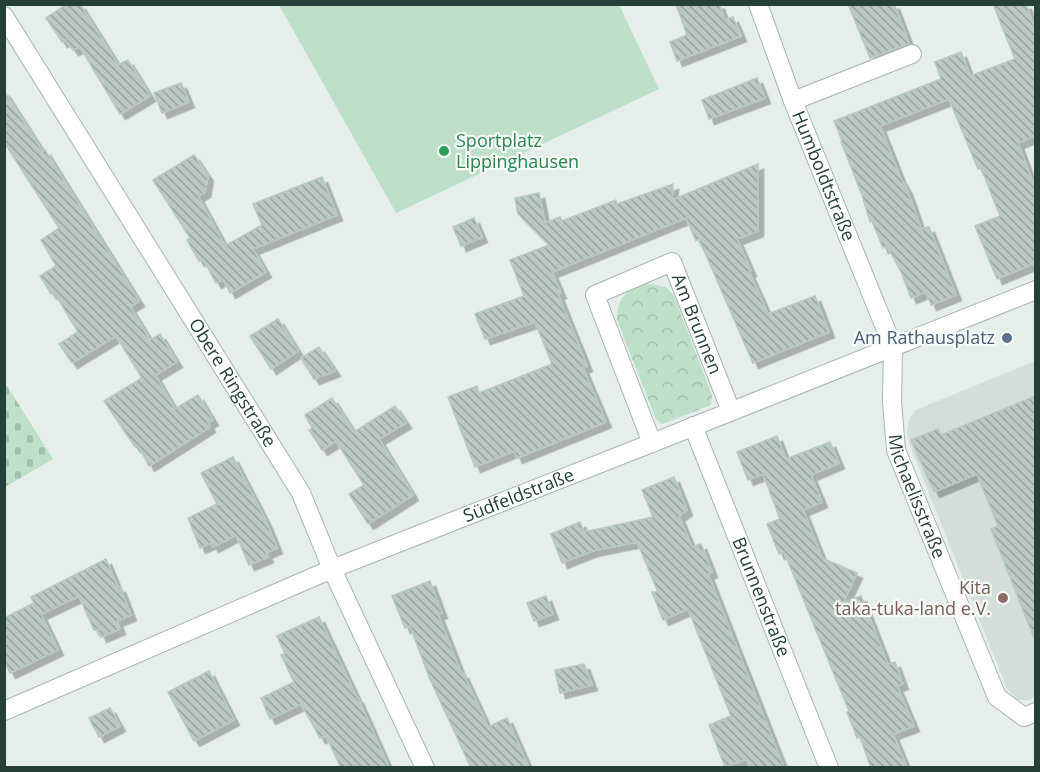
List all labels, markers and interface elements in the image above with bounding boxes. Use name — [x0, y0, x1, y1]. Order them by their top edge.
street label: Humboldtstraße — [787, 107, 862, 244]
place label: Sportplatz Lippinghausen — [456, 128, 579, 173]
marker: Sportplatz Lippinghausen — [437, 144, 451, 158]
street label: Am Brunnen — [667, 270, 728, 377]
street label: Obere Ringstraße — [184, 313, 282, 451]
place label: Am Rathausplatz — [854, 325, 995, 349]
marker: Am Rathausplatz — [1000, 331, 1014, 345]
street label: Michaelisstraße — [884, 433, 952, 562]
street label: Südfeldstraße — [459, 462, 577, 527]
street label: Brunnenstraße — [727, 533, 797, 660]
place label: Kita taka-tuka-land e.V. — [835, 575, 991, 620]
marker: Kita taka-tuka-land e.V. — [996, 591, 1010, 605]

